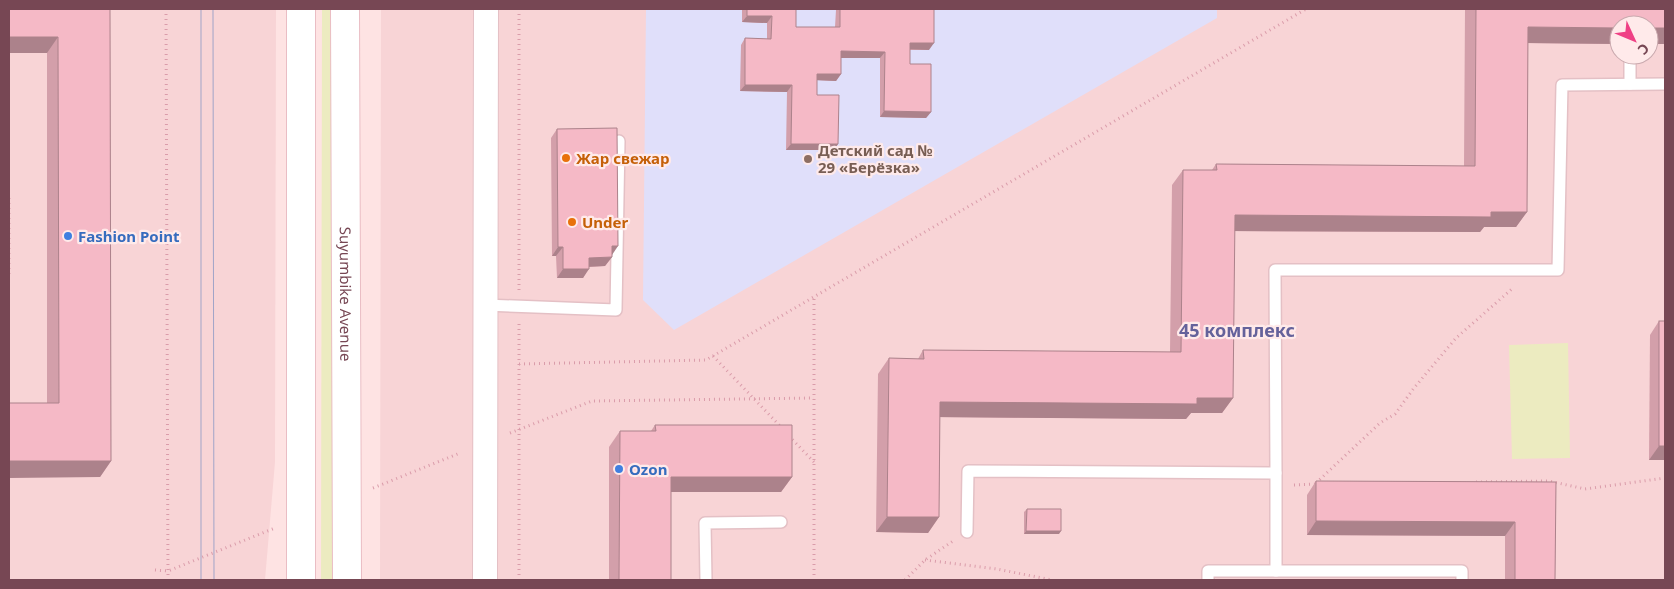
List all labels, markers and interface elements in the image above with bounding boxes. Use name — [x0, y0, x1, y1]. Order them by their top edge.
north arrow — [1609, 15, 1659, 65]
text: С — [1634, 40, 1654, 59]
place label: Детский сад № 29 «Берёзка» — [818, 140, 933, 177]
place label: Жар свежар — [576, 148, 670, 168]
marker: Жар свежар — [560, 152, 572, 164]
marker: Детский сад № 29 «Берёзка» — [802, 153, 814, 165]
place label: Under — [582, 212, 629, 232]
marker: Under — [566, 216, 578, 228]
place label: Fashion Point — [78, 226, 180, 246]
street label: Suyumbike Avenue — [336, 227, 356, 361]
marker: Fashion Point — [62, 230, 74, 242]
district label: 45 комплекс — [1179, 318, 1295, 342]
place label: Ozon — [629, 459, 667, 479]
marker: Ozon — [613, 463, 625, 475]

